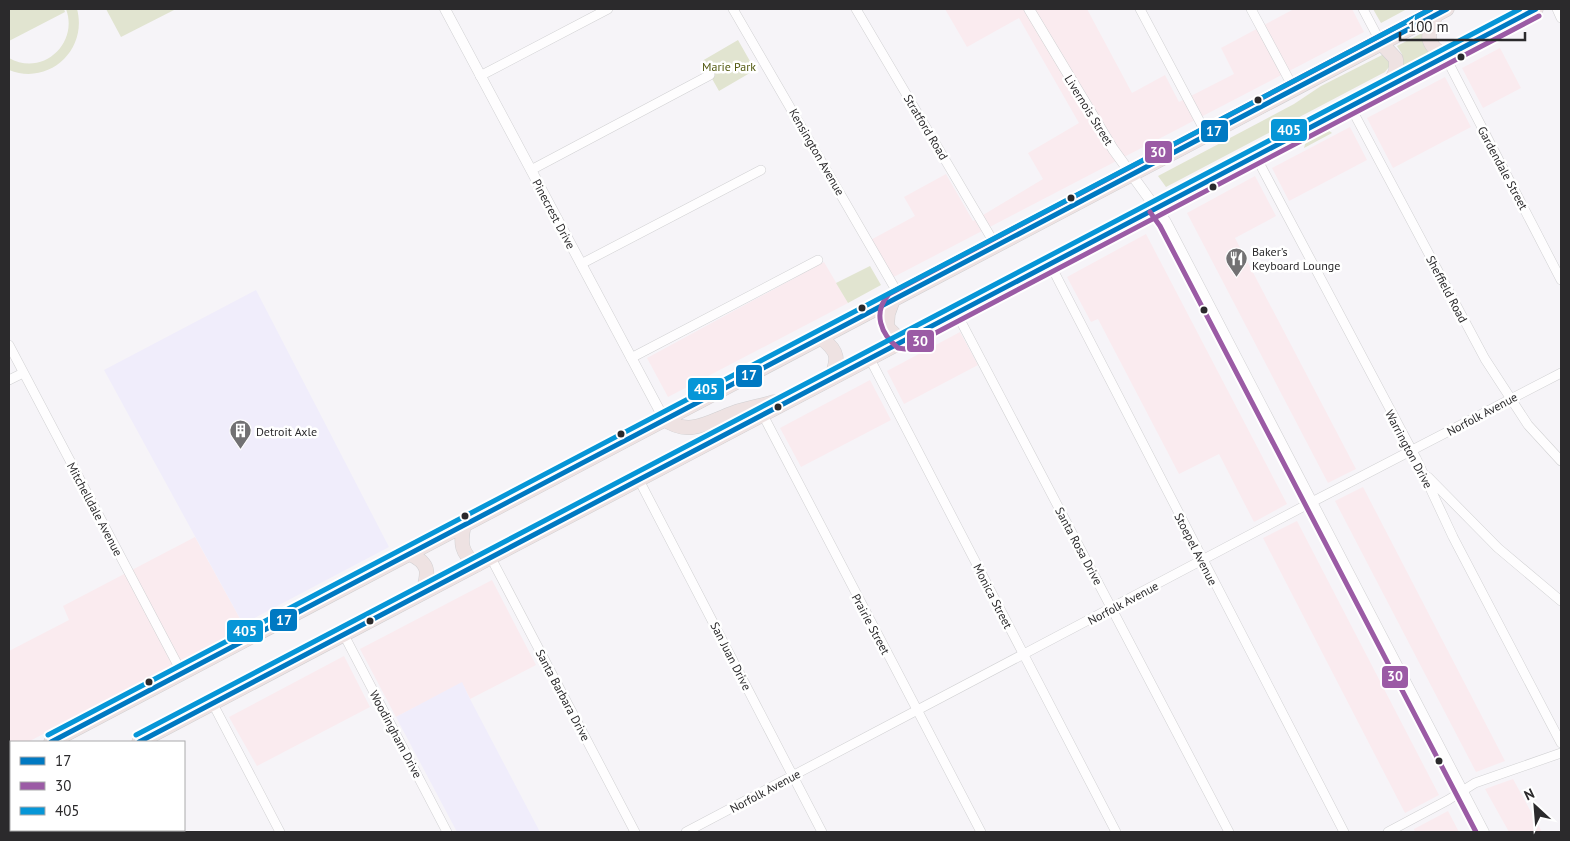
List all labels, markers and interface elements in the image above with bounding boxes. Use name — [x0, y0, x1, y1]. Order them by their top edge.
scale bar — [1400, 10, 1525, 42]
text: 100 m — [1408, 17, 1449, 36]
unlabelled marker — [1456, 52, 1466, 62]
park label: Marie Park — [702, 59, 756, 74]
street label: Livernois Street — [1061, 72, 1117, 148]
street label: Stratford Road — [901, 91, 951, 163]
unlabelled marker — [1253, 95, 1263, 105]
street label: Kensington Avenue — [786, 106, 848, 198]
line badge: 405 — [1270, 118, 1308, 142]
line badge: 17 — [1200, 119, 1229, 143]
text: 405 — [1277, 121, 1301, 139]
text: 17 — [1206, 122, 1222, 140]
street label: Gardendale Street — [1475, 124, 1531, 212]
line badge: 30 — [1144, 140, 1173, 164]
text: 30 — [1150, 143, 1166, 161]
street label: Pinecrest Drive — [529, 176, 579, 252]
unlabelled marker — [1208, 182, 1218, 192]
unlabelled marker — [1066, 193, 1076, 203]
place label: Baker's Keyboard Lounge — [1252, 244, 1340, 273]
restaurant icon: Baker's Keyboard Lounge — [1224, 246, 1248, 277]
street label: Sheffield Road — [1423, 253, 1471, 325]
unlabelled marker — [857, 303, 867, 313]
unlabelled marker — [1199, 305, 1209, 315]
line badge: 30 — [906, 329, 935, 353]
text: 30 — [912, 332, 928, 350]
line badge: 17 — [735, 364, 763, 388]
text: 17 — [741, 366, 757, 384]
line badge: 405 — [687, 377, 725, 401]
text: 405 — [694, 380, 718, 398]
street label: Norfolk Avenue — [1444, 389, 1520, 439]
unlabelled marker — [773, 402, 783, 412]
street label: Warrington Drive — [1382, 407, 1436, 491]
building icon: Detroit Axle — [228, 419, 252, 450]
place label: Detroit Axle — [256, 424, 317, 439]
unlabelled marker — [616, 429, 626, 439]
street label: Mitchelldale Avenue — [64, 460, 126, 558]
street label: Santa Rosa Drive — [1052, 504, 1106, 588]
street label: Stoepel Avenue — [1171, 510, 1221, 588]
unlabelled marker — [460, 511, 470, 521]
street label: Monica Street — [970, 561, 1016, 631]
street label: Norfolk Avenue — [1085, 578, 1161, 628]
street label: Prairie Street — [849, 591, 893, 657]
line badge: 17 — [269, 608, 298, 632]
text: 17 — [276, 611, 292, 629]
unlabelled marker — [365, 616, 375, 626]
line badge: 405 — [226, 619, 264, 643]
street label: San Juan Drive — [707, 619, 755, 693]
text: 405 — [233, 622, 257, 640]
street label: Santa Barbara Drive — [533, 647, 593, 743]
line badge: 30 — [1381, 665, 1409, 689]
text: 30 — [1387, 667, 1403, 685]
unlabelled marker — [144, 677, 154, 687]
street label: Woodingham Drive — [367, 688, 425, 780]
legend — [10, 741, 185, 831]
text: 17 — [55, 751, 71, 770]
unlabelled marker — [1434, 756, 1444, 766]
street label: Norfolk Avenue — [727, 766, 803, 816]
text: 30 — [55, 776, 71, 795]
north arrow — [1510, 781, 1560, 831]
text: N — [1521, 784, 1537, 804]
text: 405 — [55, 801, 80, 820]

